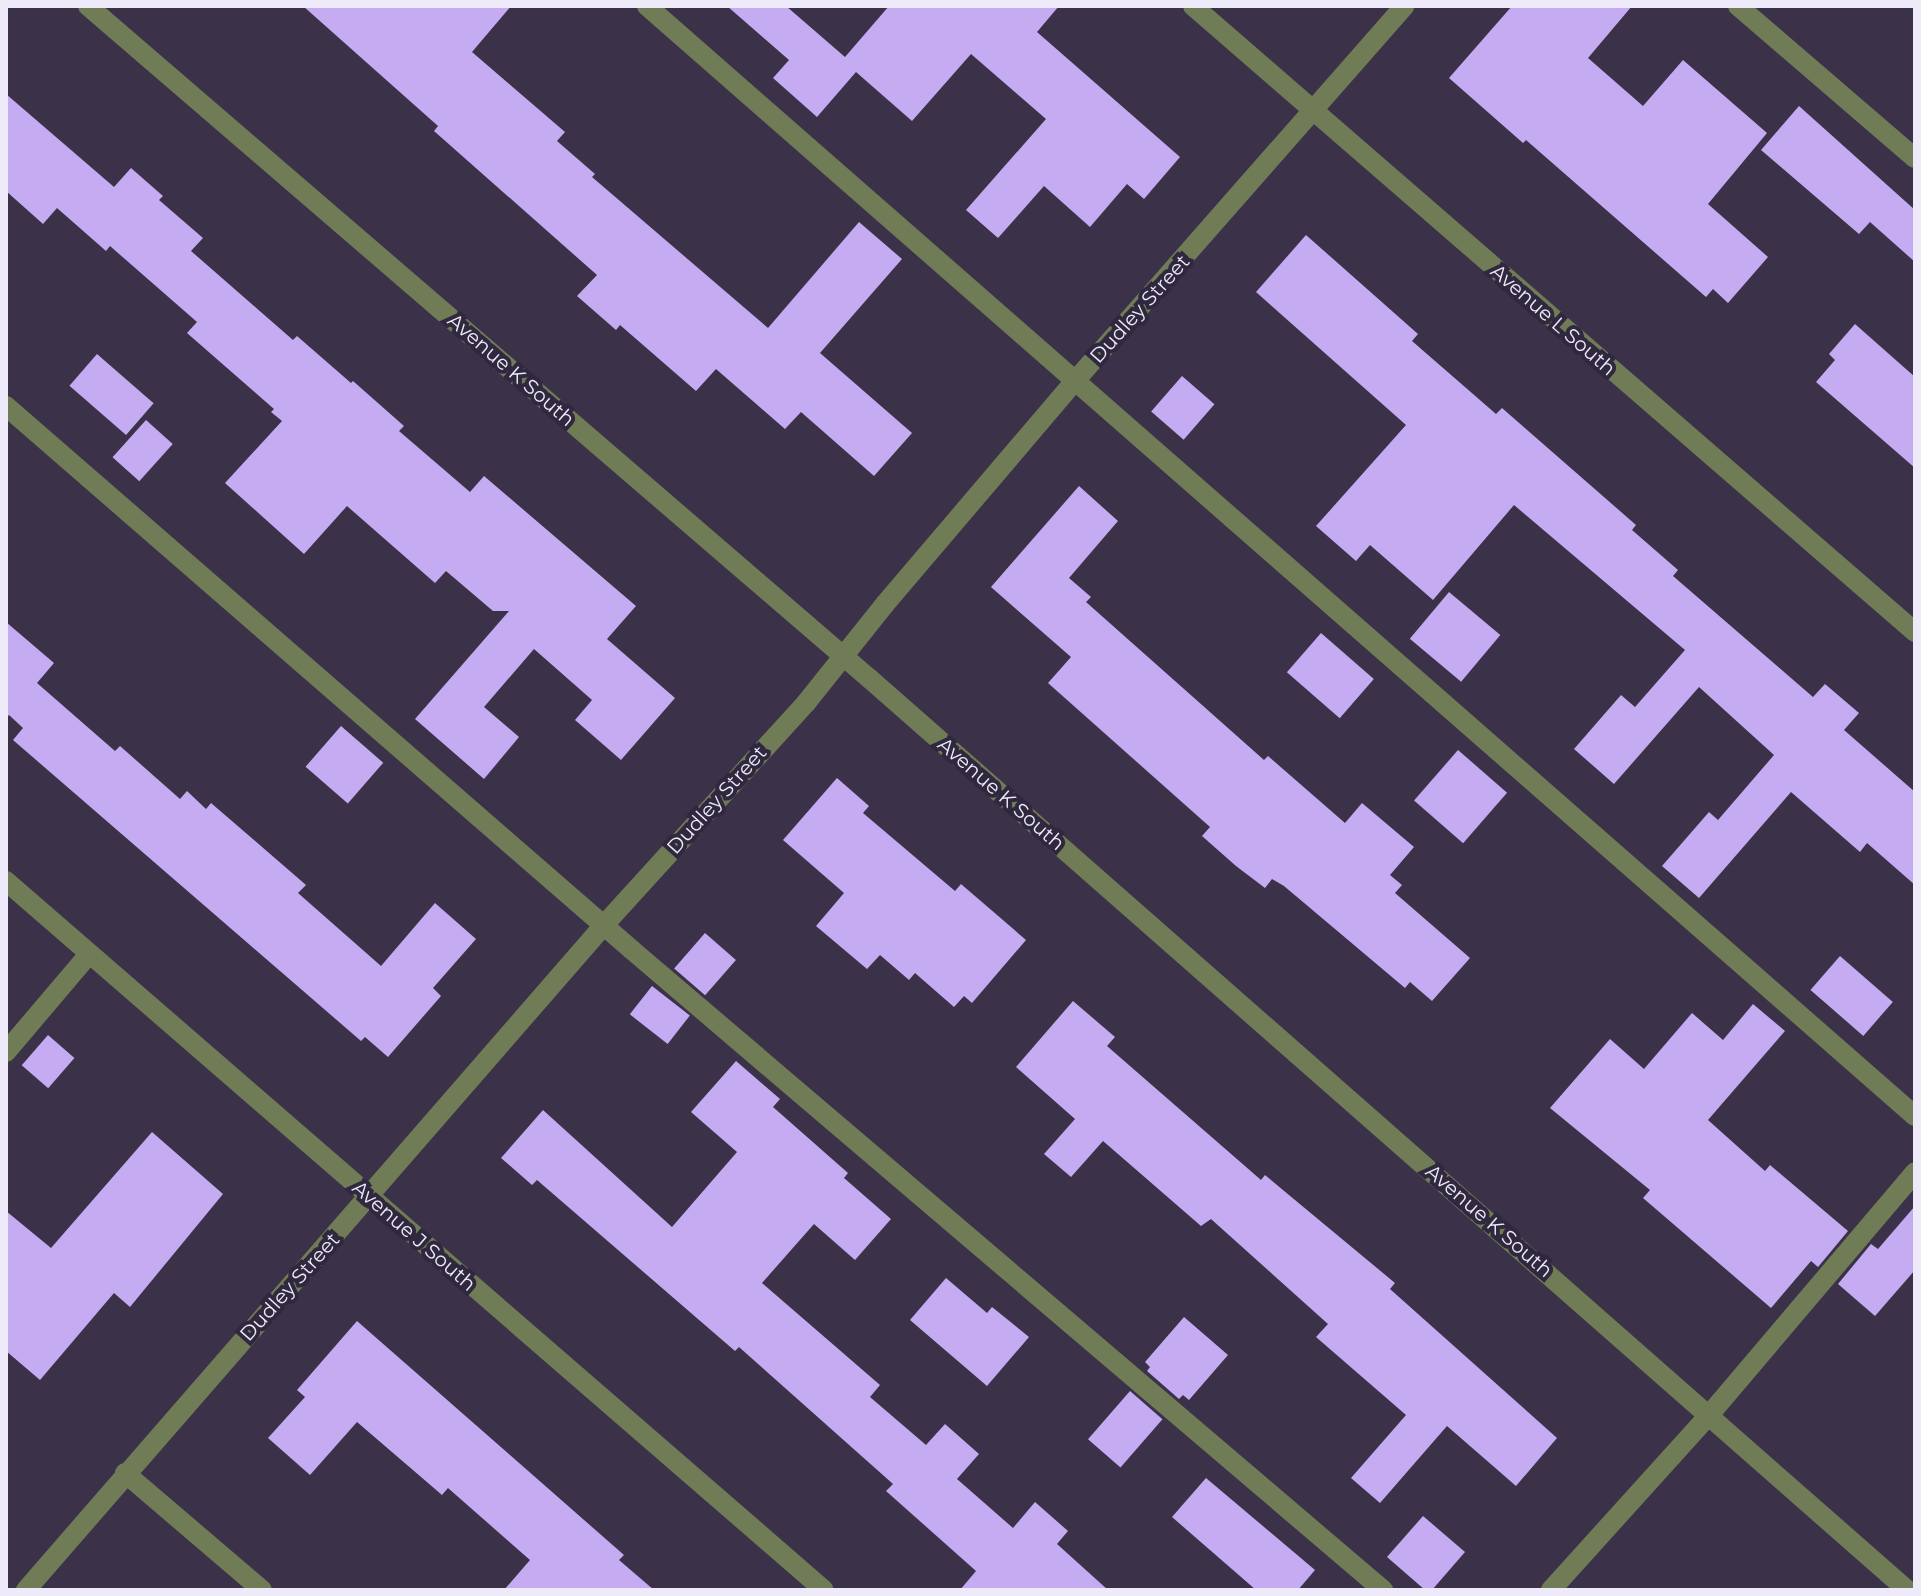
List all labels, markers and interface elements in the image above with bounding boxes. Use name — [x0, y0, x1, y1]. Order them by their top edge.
street label: Dudley Street — [1085, 250, 1195, 368]
street label: Avenue L South — [1486, 259, 1620, 381]
street label: Avenue K South — [443, 308, 579, 432]
street label: Avenue K South — [933, 732, 1069, 856]
street label: Dudley Street — [662, 741, 772, 859]
street label: Avenue K South — [1421, 1159, 1557, 1283]
street label: Avenue J South — [347, 1176, 481, 1296]
street label: Dudley Street — [235, 1228, 345, 1346]

